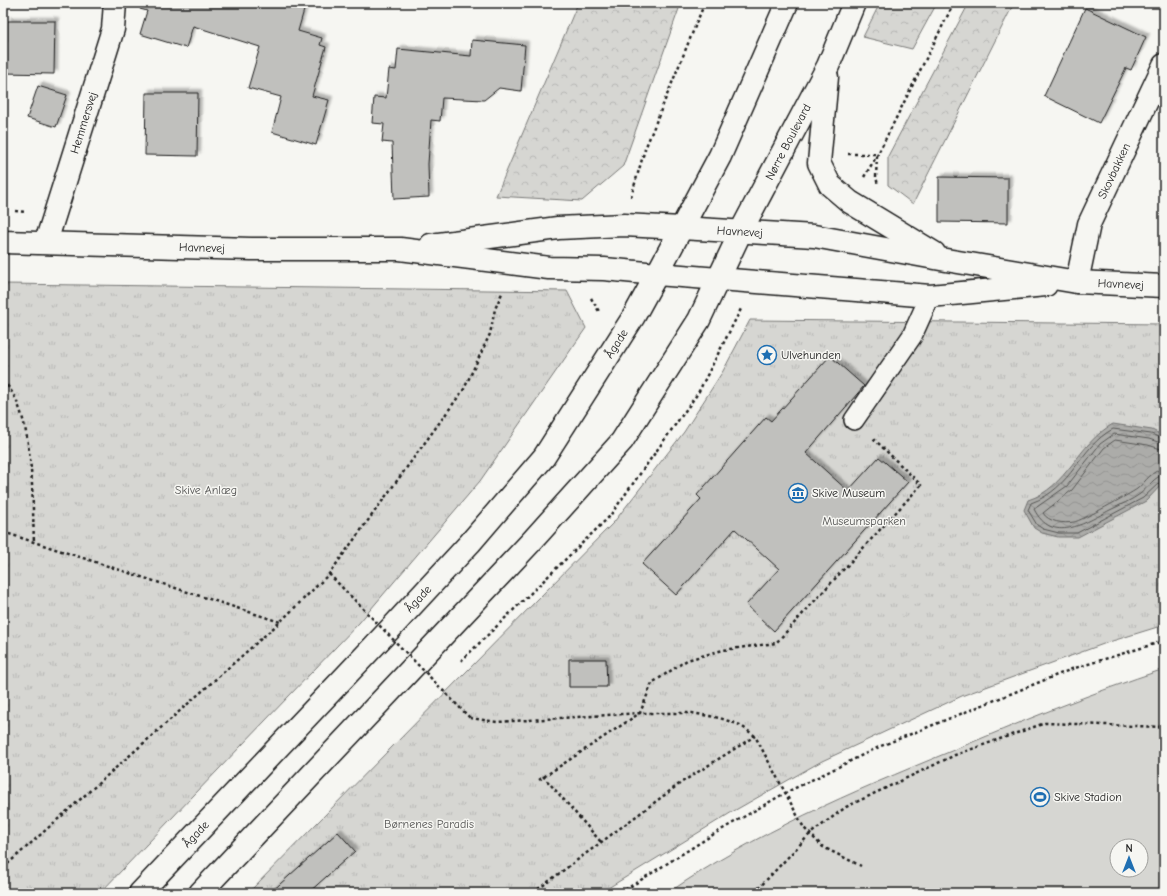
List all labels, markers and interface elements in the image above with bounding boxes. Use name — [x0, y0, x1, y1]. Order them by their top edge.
street label: Hemmersvej — [67, 90, 100, 155]
street label: Nørre Boulevard — [762, 101, 814, 182]
street label: Skovbakken — [1095, 141, 1133, 201]
street label: Havnevej — [716, 223, 763, 240]
street label: Havnevej — [179, 240, 225, 255]
street label: Havnevej — [1097, 276, 1144, 292]
street label: Ågade — [601, 326, 631, 361]
place icon: Ulvehunden — [756, 344, 778, 366]
place label: Ulvehunden — [781, 348, 841, 362]
museum icon: Skive Museum — [787, 482, 809, 504]
park label: Skive Anlæg — [175, 483, 237, 497]
place label: Skive Museum — [812, 486, 885, 500]
park label: Museumsparken — [822, 514, 906, 528]
street label: Ågade — [402, 582, 434, 615]
sports icon: Skive Stadion — [1029, 786, 1051, 808]
place label: Skive Stadion — [1054, 790, 1122, 804]
park label: Børnenes Paradis — [384, 817, 474, 831]
street label: Ågade — [179, 818, 212, 851]
north arrow — [1109, 838, 1149, 878]
text: N — [1125, 842, 1133, 855]

